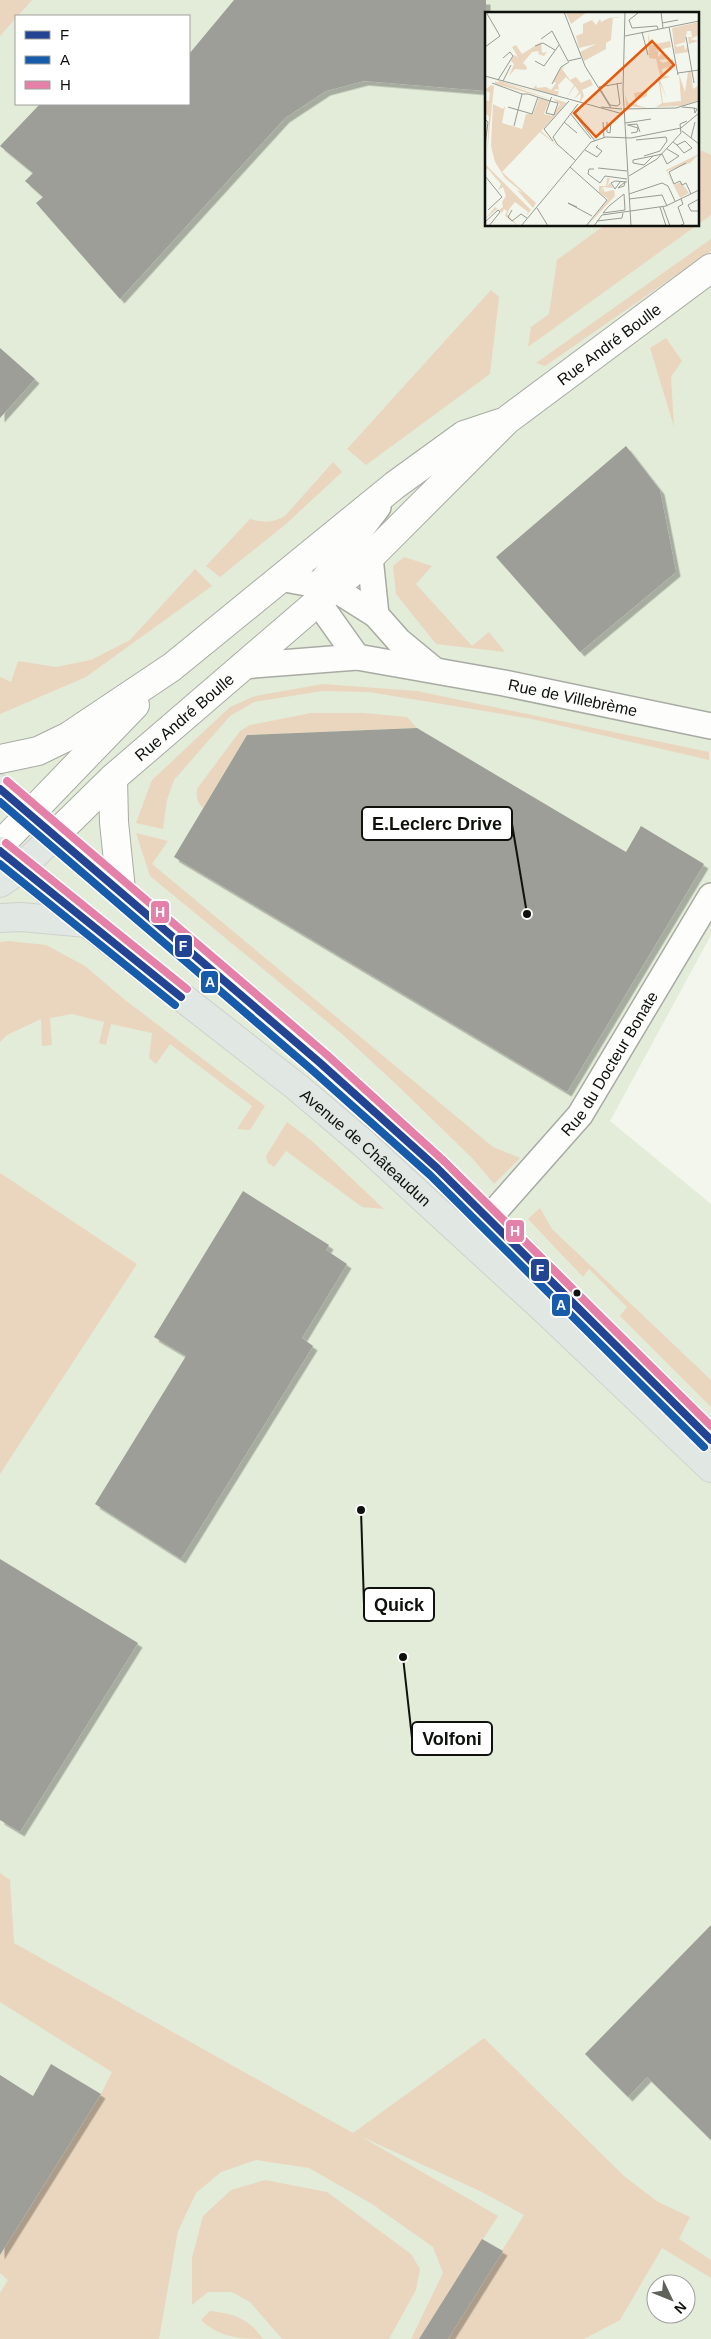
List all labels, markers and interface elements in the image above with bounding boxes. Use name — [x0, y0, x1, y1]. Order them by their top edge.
inset map — [485, 12, 698, 226]
legend — [15, 15, 190, 105]
text: F — [60, 26, 69, 43]
text: A — [60, 51, 70, 68]
text: H — [60, 76, 71, 93]
street label: Rue André Boulle — [554, 300, 664, 388]
street label: Rue André Boulle — [131, 670, 237, 764]
street label: Rue de Villebrème — [507, 676, 639, 719]
callout: E.Leclerc Drive — [362, 807, 512, 840]
text: E.Leclerc Drive — [372, 814, 502, 834]
line badge: H — [150, 900, 170, 924]
text: H — [155, 904, 165, 920]
line badge: F — [174, 934, 193, 958]
text: F — [179, 938, 188, 954]
line badge: A — [200, 970, 219, 994]
text: A — [205, 974, 215, 990]
street label: Rue du Docteur Bonate — [557, 988, 661, 1139]
street label: Avenue de Châteaudun — [297, 1085, 434, 1209]
line badge: H — [505, 1219, 525, 1243]
text: H — [510, 1223, 520, 1239]
line badge: F — [530, 1258, 550, 1282]
text: F — [536, 1262, 545, 1278]
unlabelled marker — [572, 1288, 582, 1298]
line badge: A — [551, 1293, 571, 1317]
text: A — [556, 1297, 566, 1313]
callout: Quick — [364, 1588, 434, 1621]
text: Quick — [374, 1595, 425, 1615]
callout: Volfoni — [412, 1722, 492, 1755]
text: Volfoni — [422, 1729, 482, 1749]
north arrow — [646, 2274, 696, 2324]
text: N — [671, 2299, 690, 2317]

